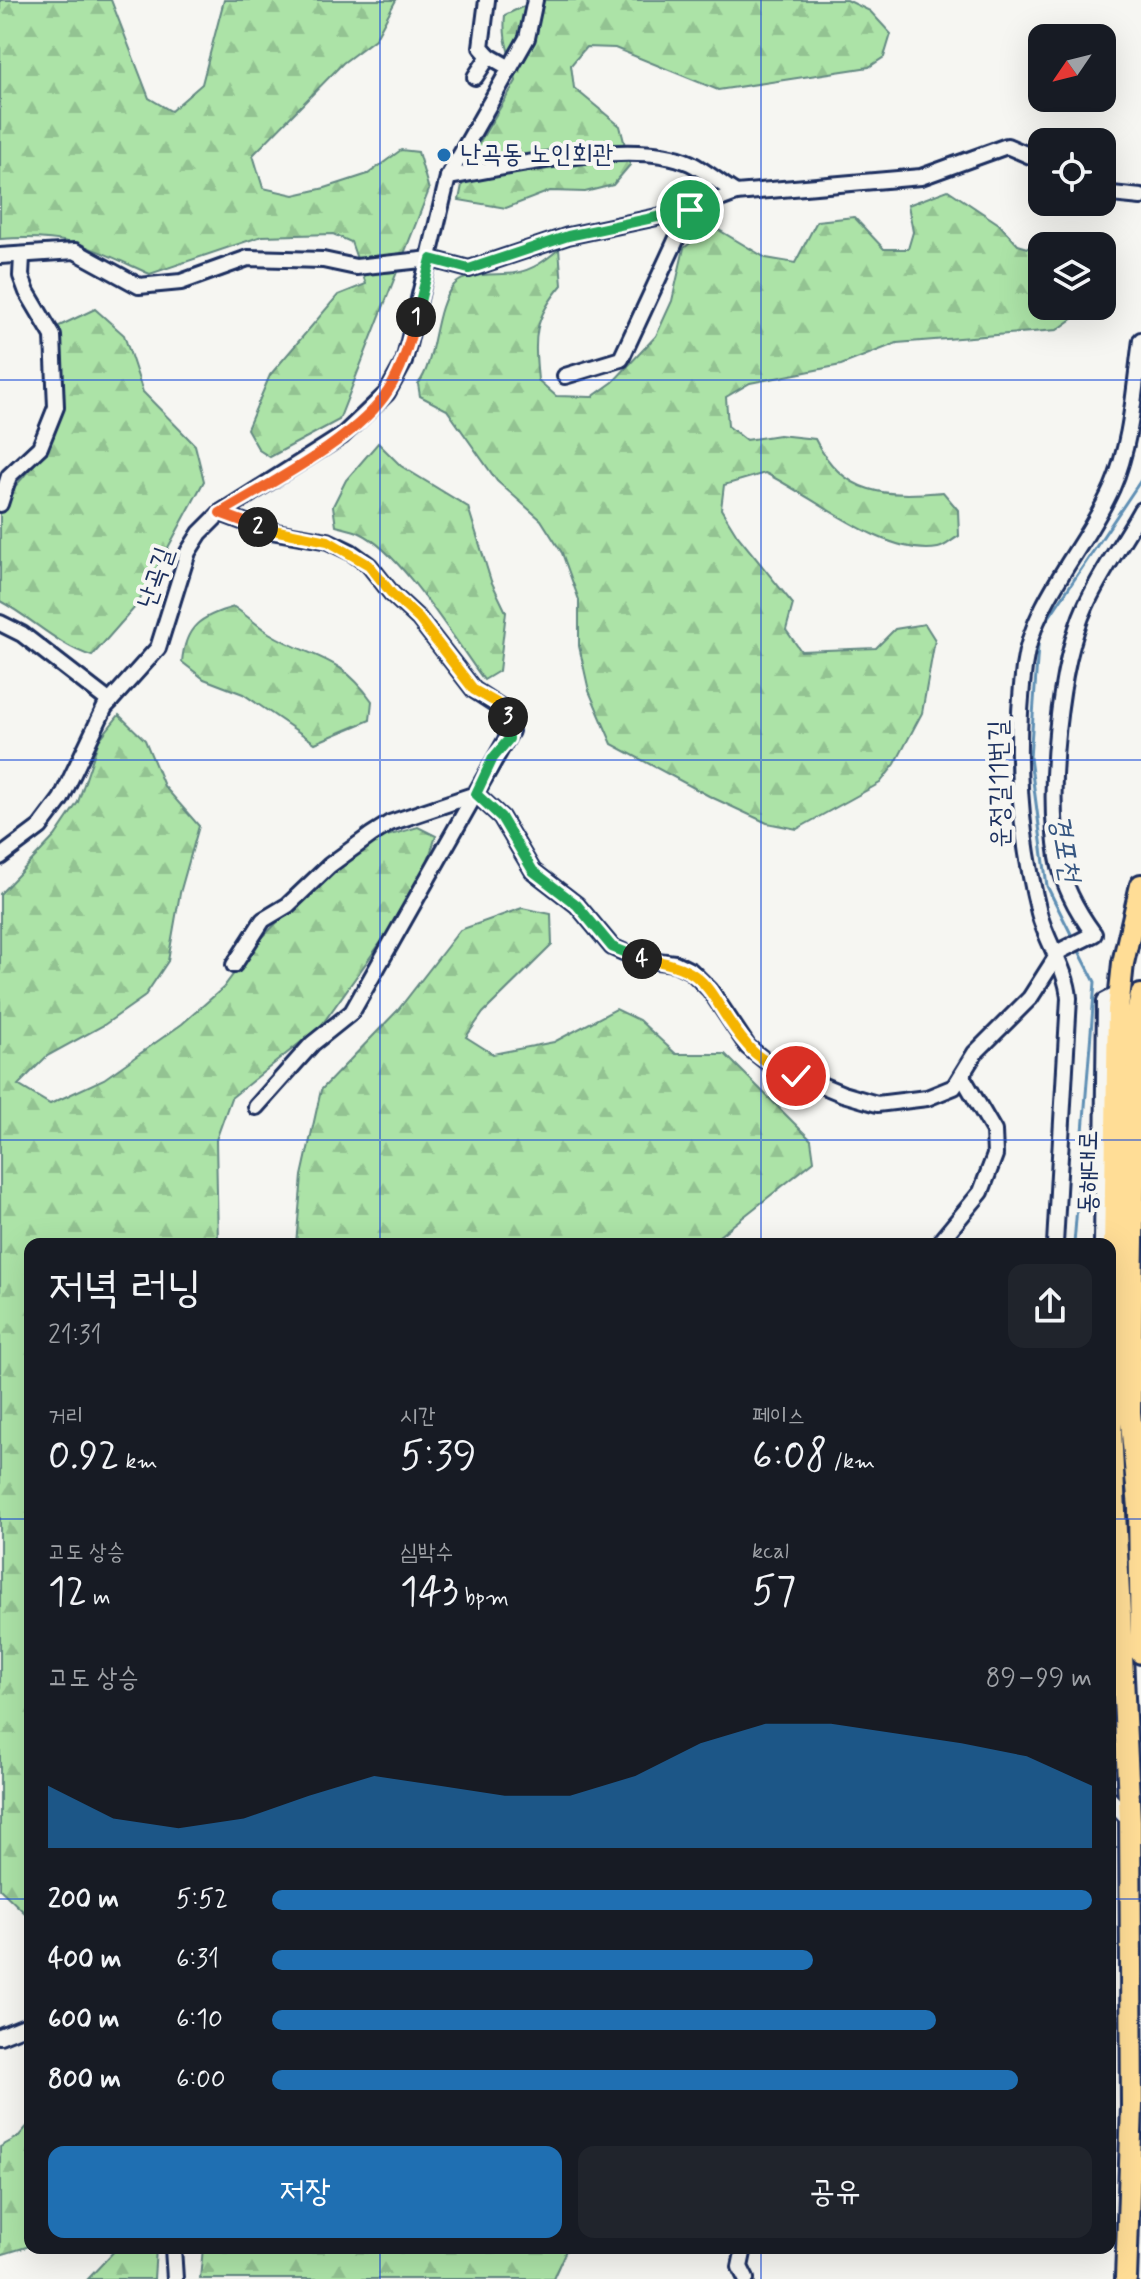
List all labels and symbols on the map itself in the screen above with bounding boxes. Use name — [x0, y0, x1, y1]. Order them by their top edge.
north arrow — [1028, 24, 1116, 112]
place label: 난곡동 노인회관 — [460, 138, 614, 172]
marker: 난곡동 노인회관 — [435, 146, 453, 164]
pin — [656, 176, 724, 244]
pin: 1 — [396, 297, 436, 337]
pin: 2 — [238, 507, 278, 547]
street label: 난곡길 — [130, 543, 182, 613]
pin: 3 — [488, 697, 528, 737]
street label: 운정길11번길 — [982, 720, 1018, 848]
water label: 경포천 — [1040, 812, 1089, 887]
pin: 4 — [622, 939, 662, 979]
pin — [762, 1042, 830, 1110]
street label: 동해대로 — [1071, 1130, 1107, 1214]

